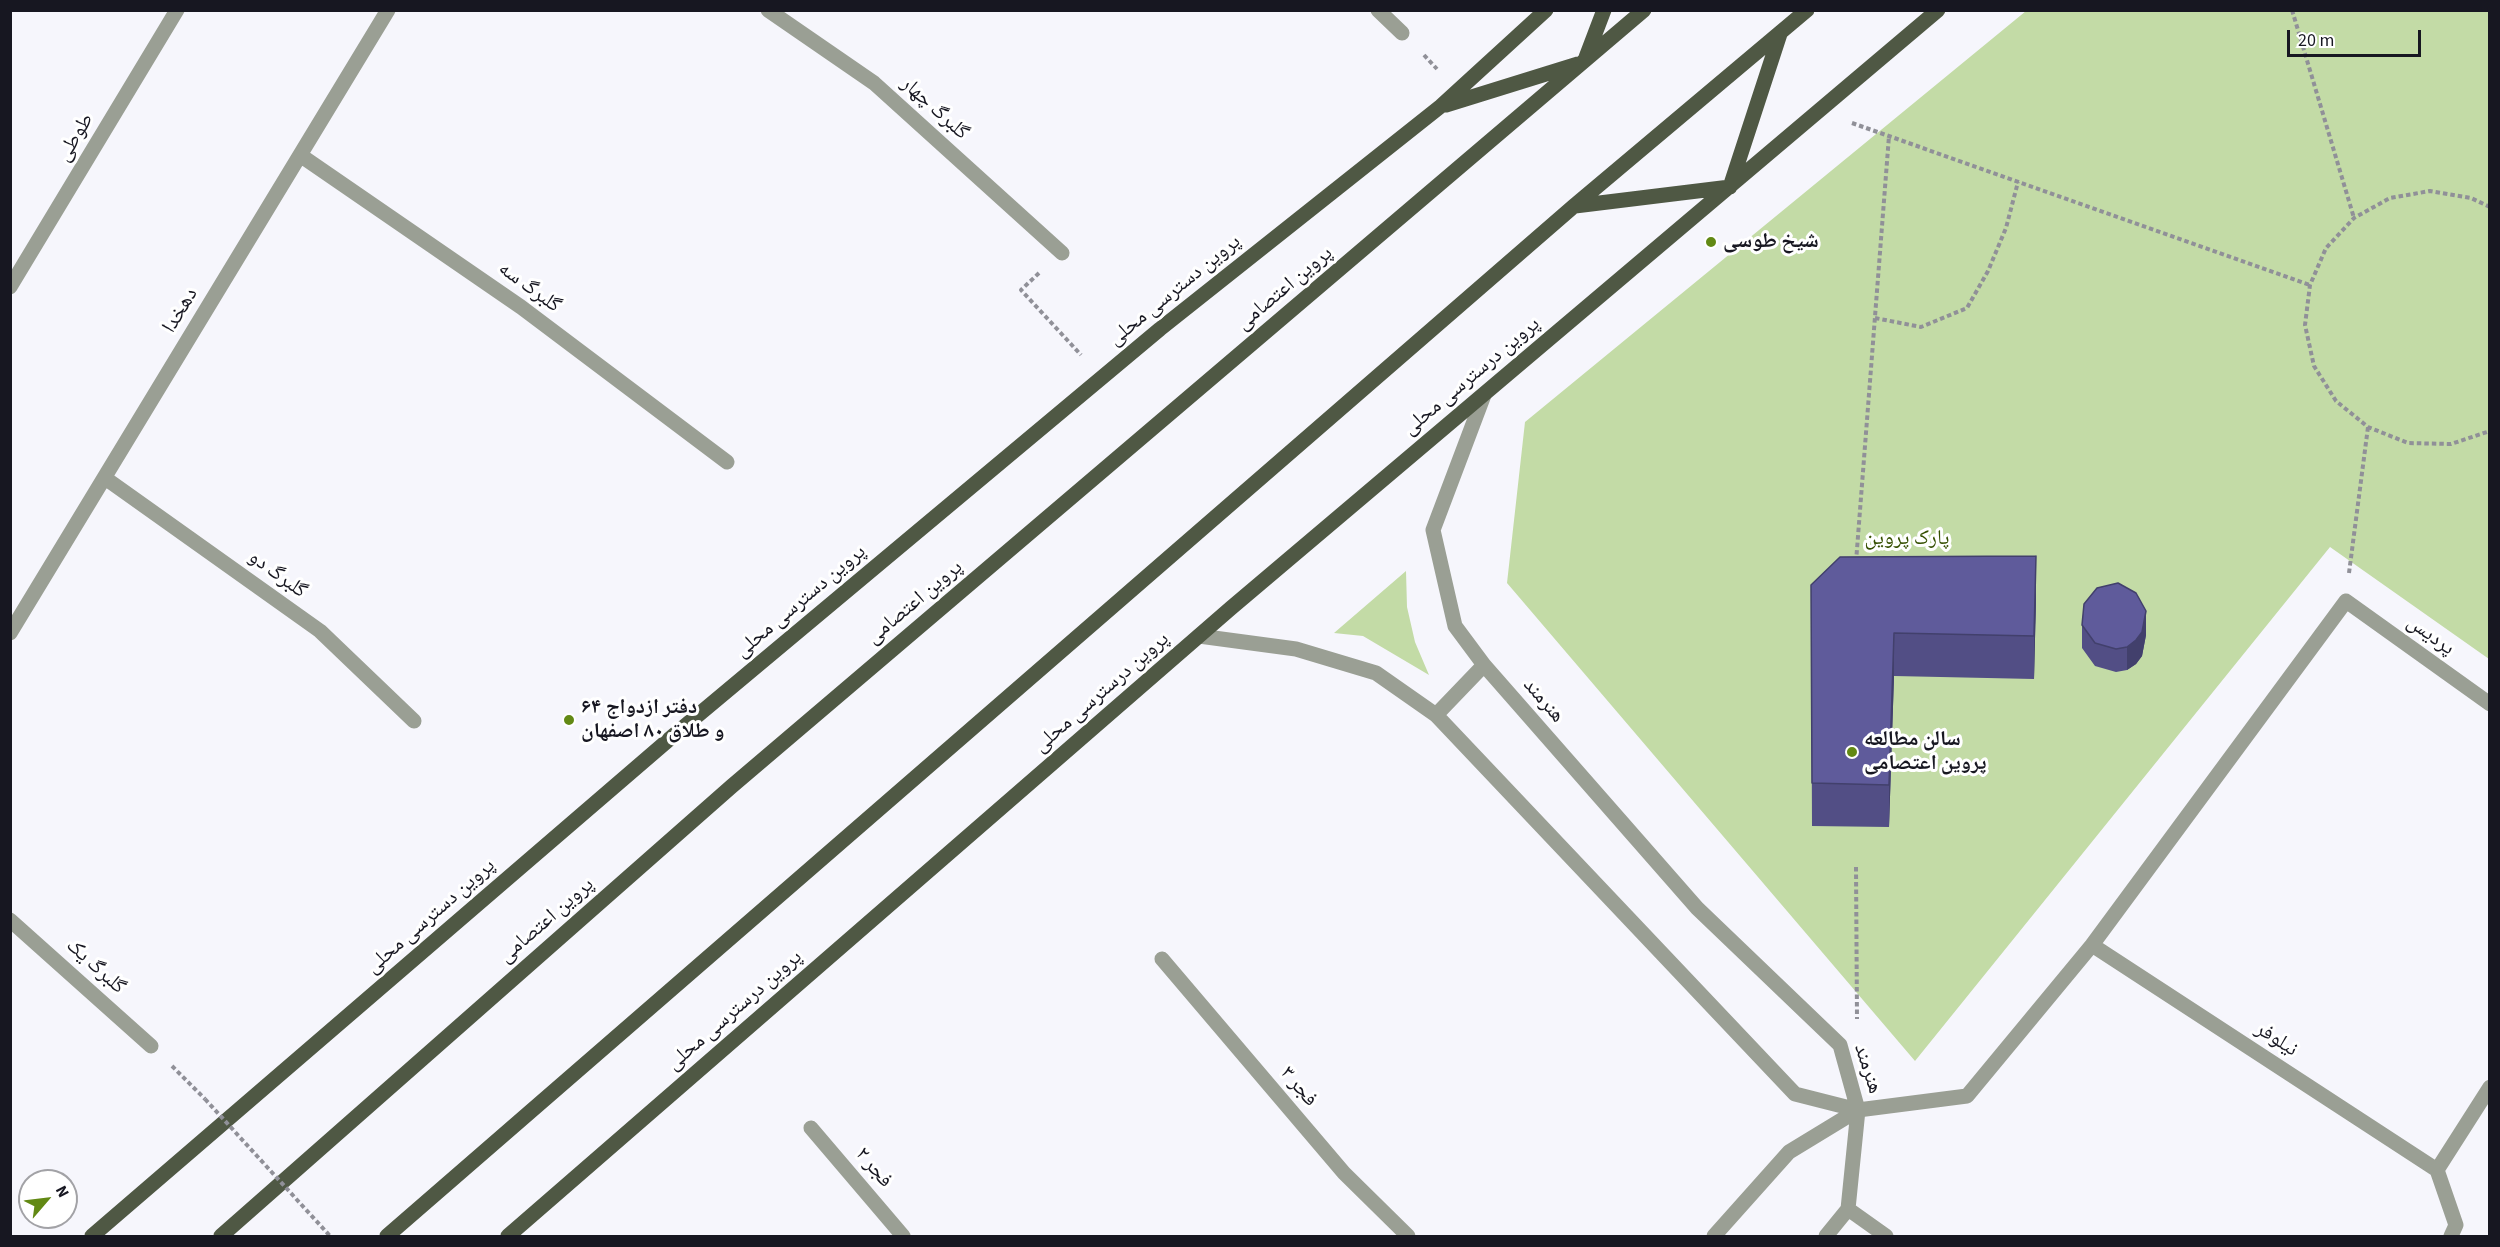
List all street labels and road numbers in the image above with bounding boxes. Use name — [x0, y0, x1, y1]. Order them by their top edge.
street label: گلبرگ چهار — [895, 72, 973, 146]
street label: طوطی — [52, 109, 100, 167]
street label: پروین دسترسی محلی — [1104, 230, 1246, 352]
street label: پروین اعتصامی — [1232, 241, 1338, 337]
street label: گلبرگ سه — [493, 257, 565, 319]
street label: دهخدا — [158, 284, 204, 338]
street label: پروین درسترسی محلی — [1398, 312, 1546, 442]
street label: پروین دسترسی محلی — [730, 540, 872, 664]
street label: گلبرگ دو — [243, 545, 311, 605]
street label: پروین اعتصامی — [862, 555, 968, 651]
street label: پردیس — [2401, 610, 2459, 662]
street label: پروین درسترسی محلی — [1029, 627, 1175, 759]
street label: هنرمند — [1517, 674, 1569, 728]
street label: پروین دسترسی محلی — [361, 854, 501, 980]
street label: پروین اعتصامی — [494, 873, 600, 969]
street label: گلبرگ یک — [60, 934, 130, 1000]
street label: پروین درسترسی محلی — [662, 945, 808, 1077]
street label: نیلوفر — [2250, 1017, 2302, 1063]
street label: هنرمند — [1847, 1041, 1887, 1097]
street label: فجر ۳ — [1274, 1062, 1322, 1112]
street label: فجر ۲ — [849, 1143, 897, 1193]

